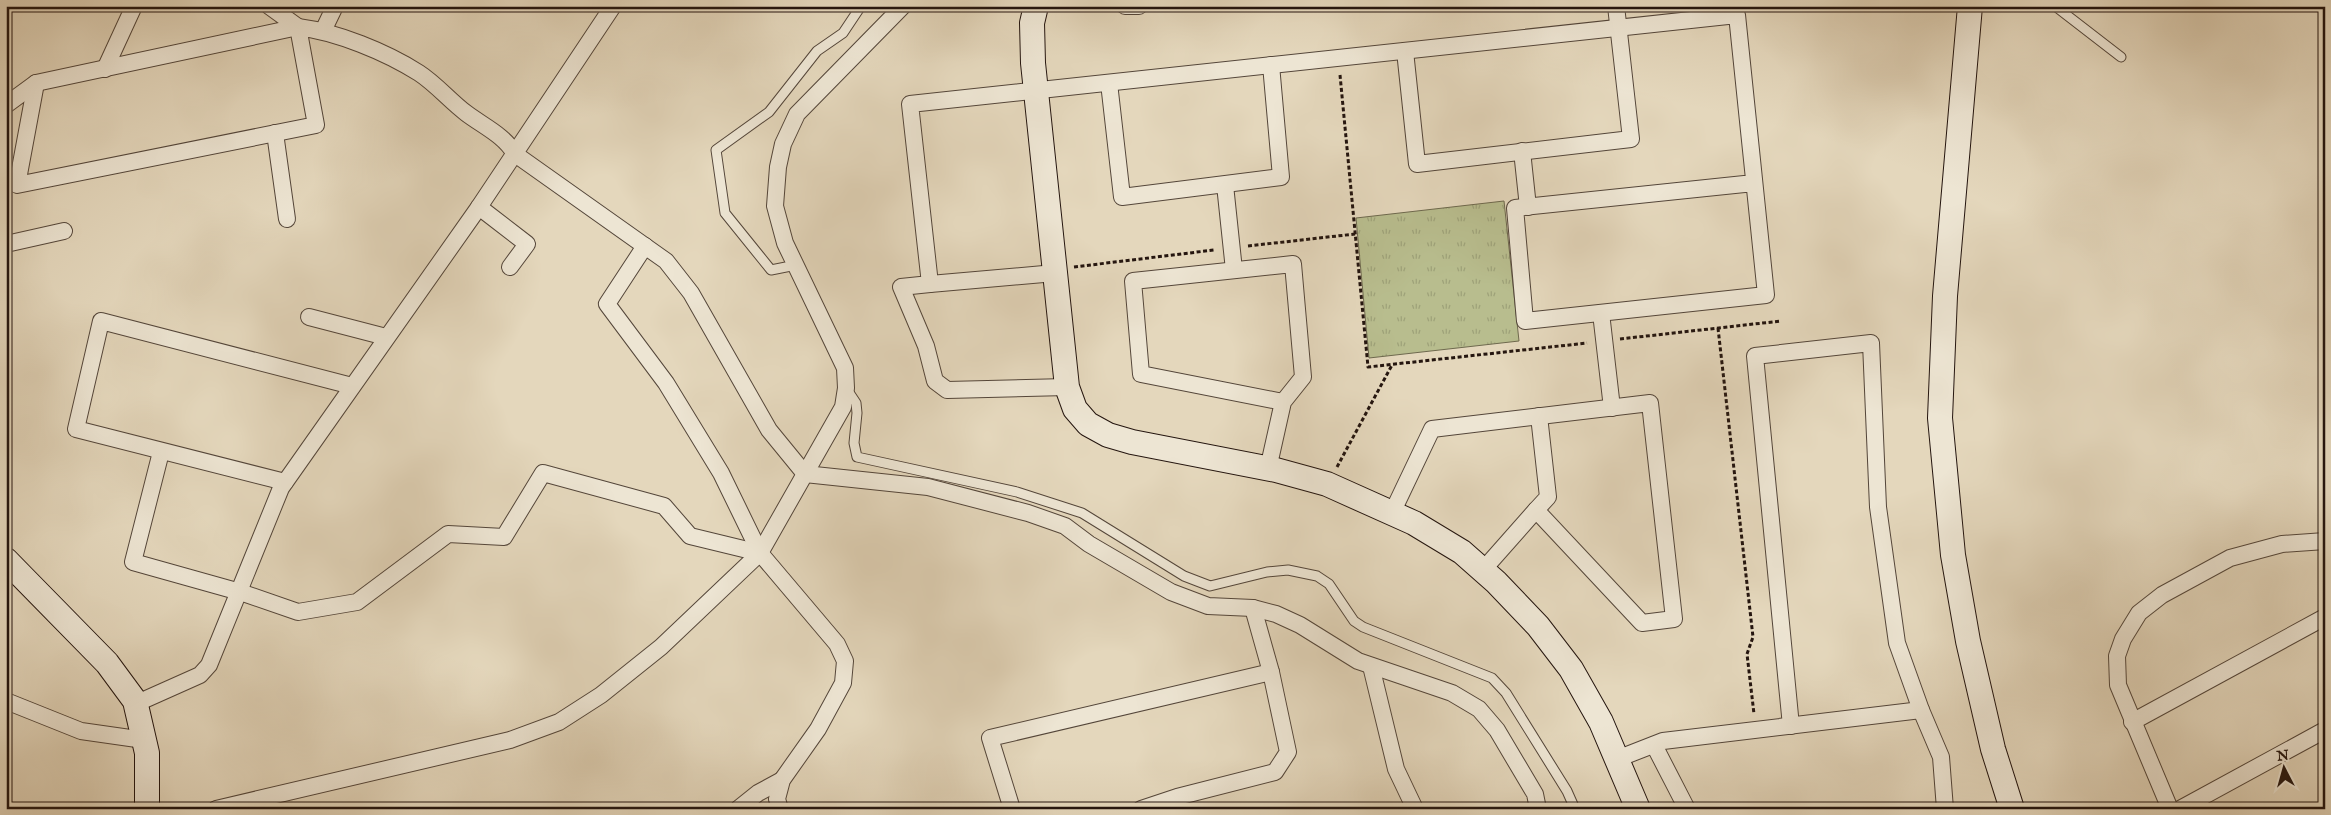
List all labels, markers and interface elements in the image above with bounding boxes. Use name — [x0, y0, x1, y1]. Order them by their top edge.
north arrow — [2258, 742, 2308, 792]
text: N — [2275, 746, 2290, 766]

